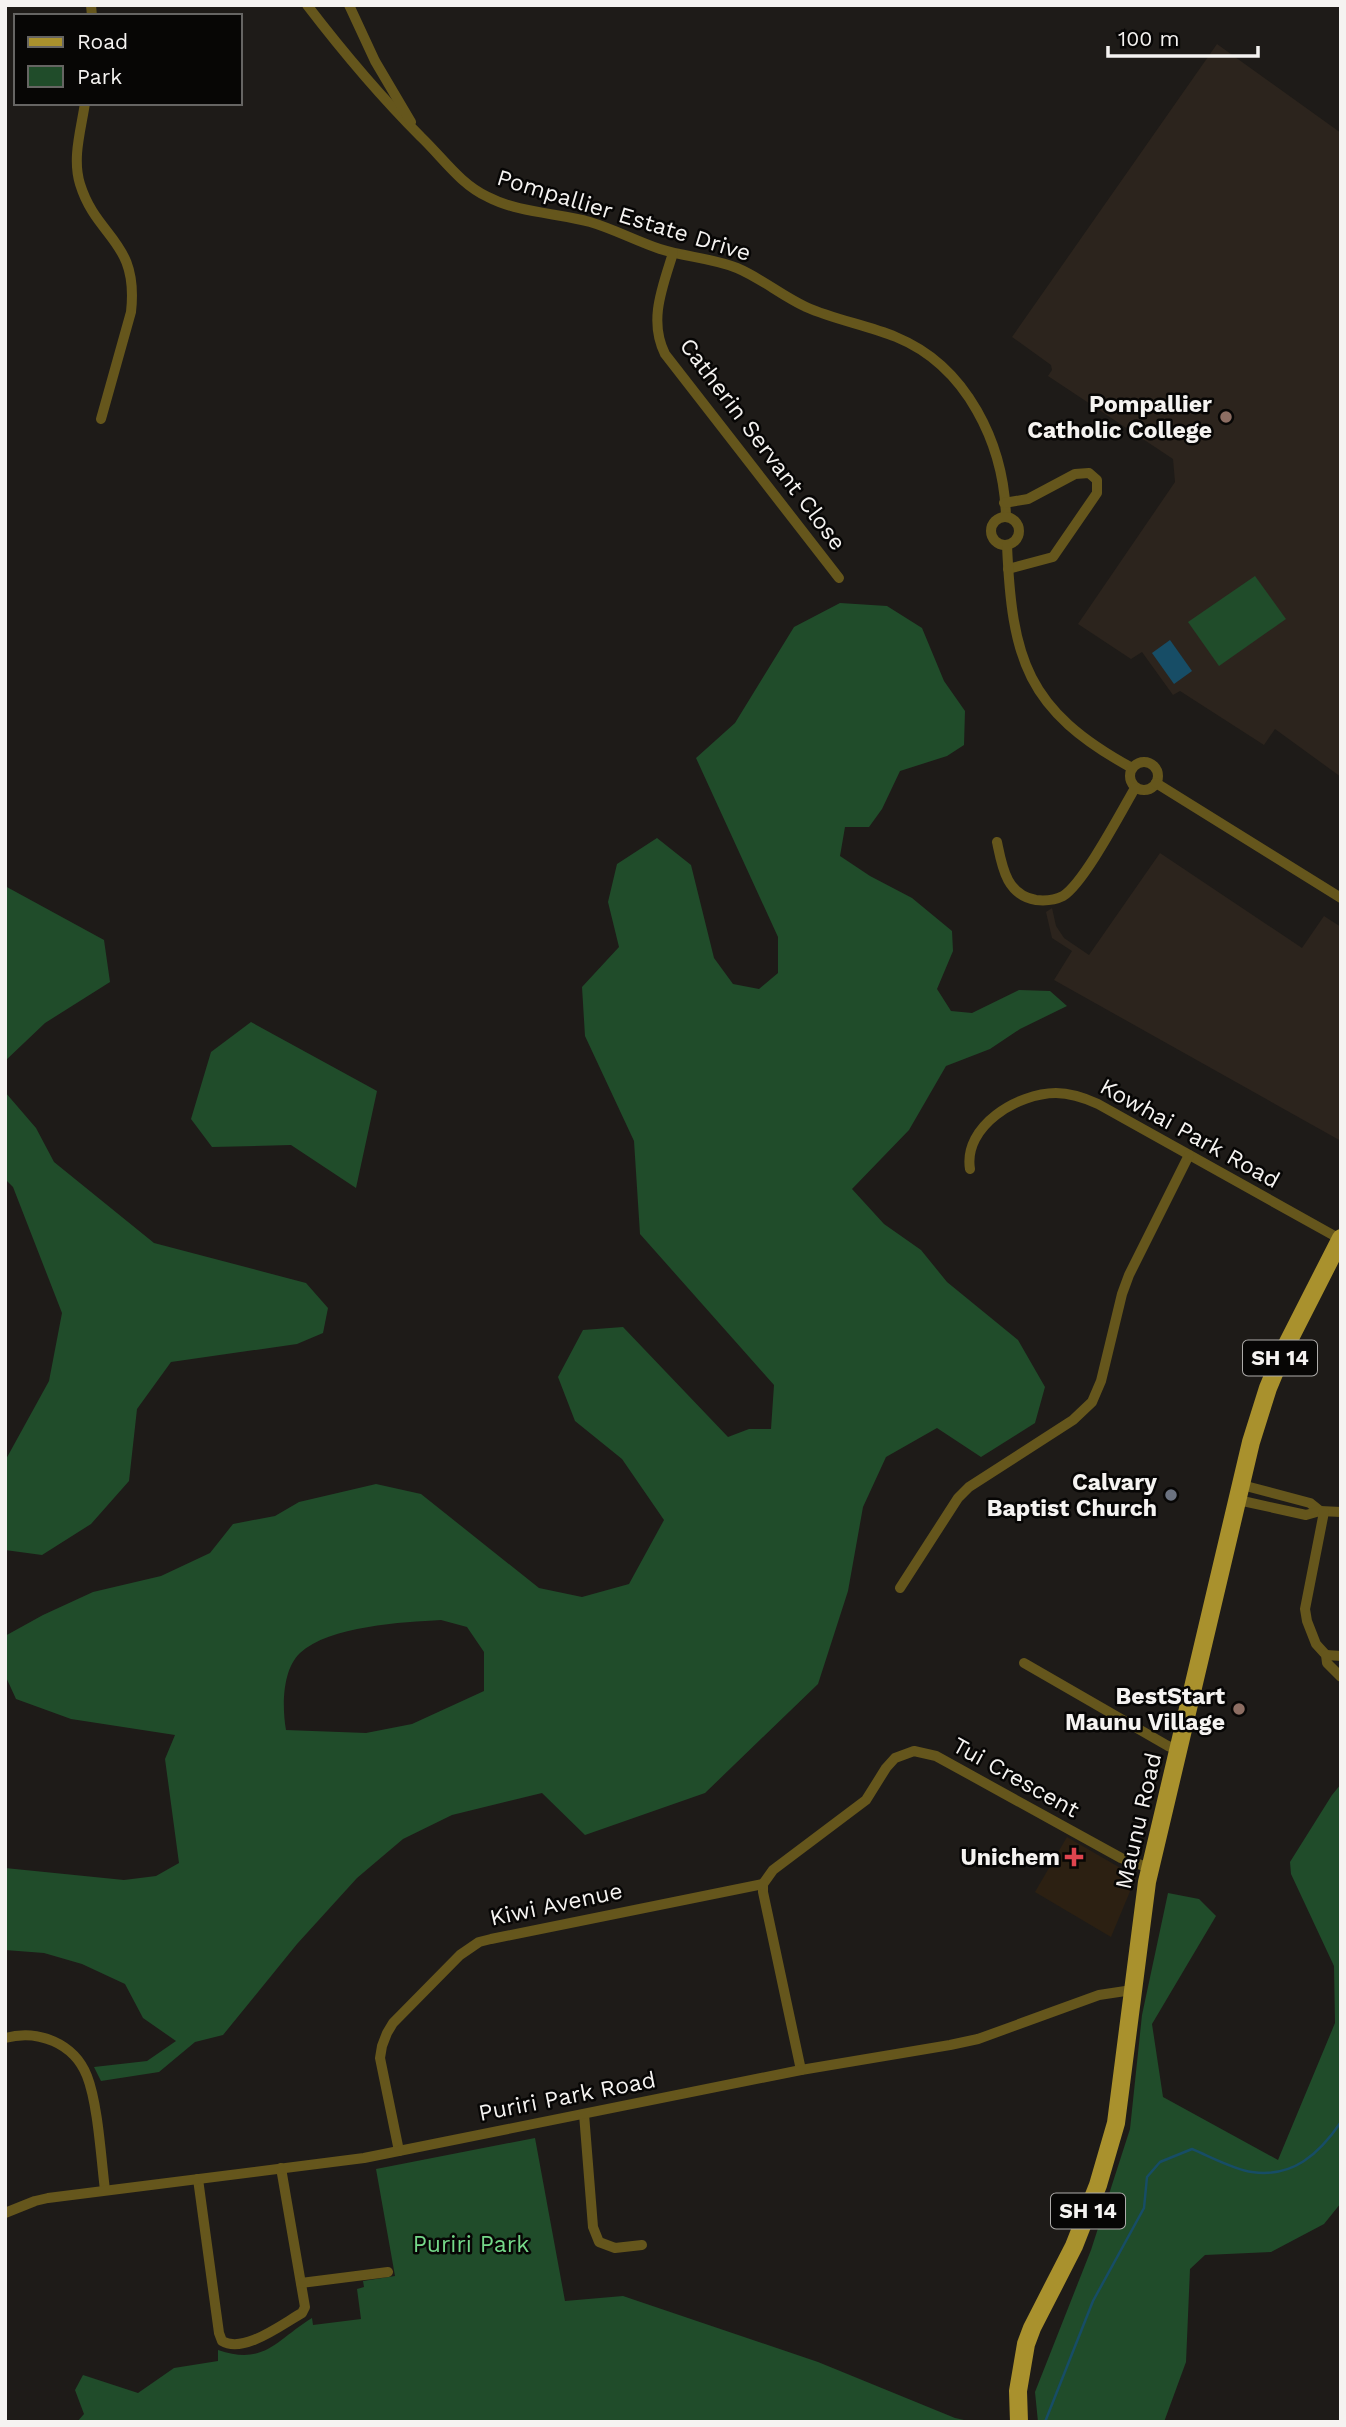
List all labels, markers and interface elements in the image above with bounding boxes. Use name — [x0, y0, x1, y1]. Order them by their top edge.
legend — [14, 14, 242, 105]
scale bar — [1108, 14, 1258, 58]
text: 100 m — [1118, 26, 1180, 51]
text: Road — [77, 29, 128, 54]
text: Park — [77, 64, 122, 89]
street label: Pompallier Estate Drive — [494, 164, 754, 267]
street label: Catherin Servant Close — [674, 333, 851, 556]
place label: Pompallier Catholic College — [1027, 391, 1212, 444]
marker: Pompallier Catholic College — [1218, 409, 1234, 425]
street label: Kowhai Park Road — [1095, 1073, 1284, 1194]
road number: SH 14 — [1243, 1340, 1317, 1376]
place label: Calvary Baptist Church — [987, 1469, 1157, 1522]
marker: Calvary Baptist Church — [1163, 1487, 1179, 1503]
place label: BestStart Maunu Village — [1065, 1683, 1225, 1736]
marker: BestStart Maunu Village — [1231, 1701, 1247, 1717]
street label: Tui Crescent — [948, 1732, 1084, 1824]
street label: Maunu Road — [1110, 1750, 1167, 1892]
place label: Unichem — [961, 1844, 1060, 1871]
marker: Unichem — [1066, 1849, 1082, 1865]
street label: Kiwi Avenue — [487, 1877, 625, 1932]
street label: Puriri Park Road — [476, 2066, 658, 2127]
road number: SH 14 — [1051, 2194, 1125, 2228]
park label: Puriri Park — [413, 2231, 529, 2258]

